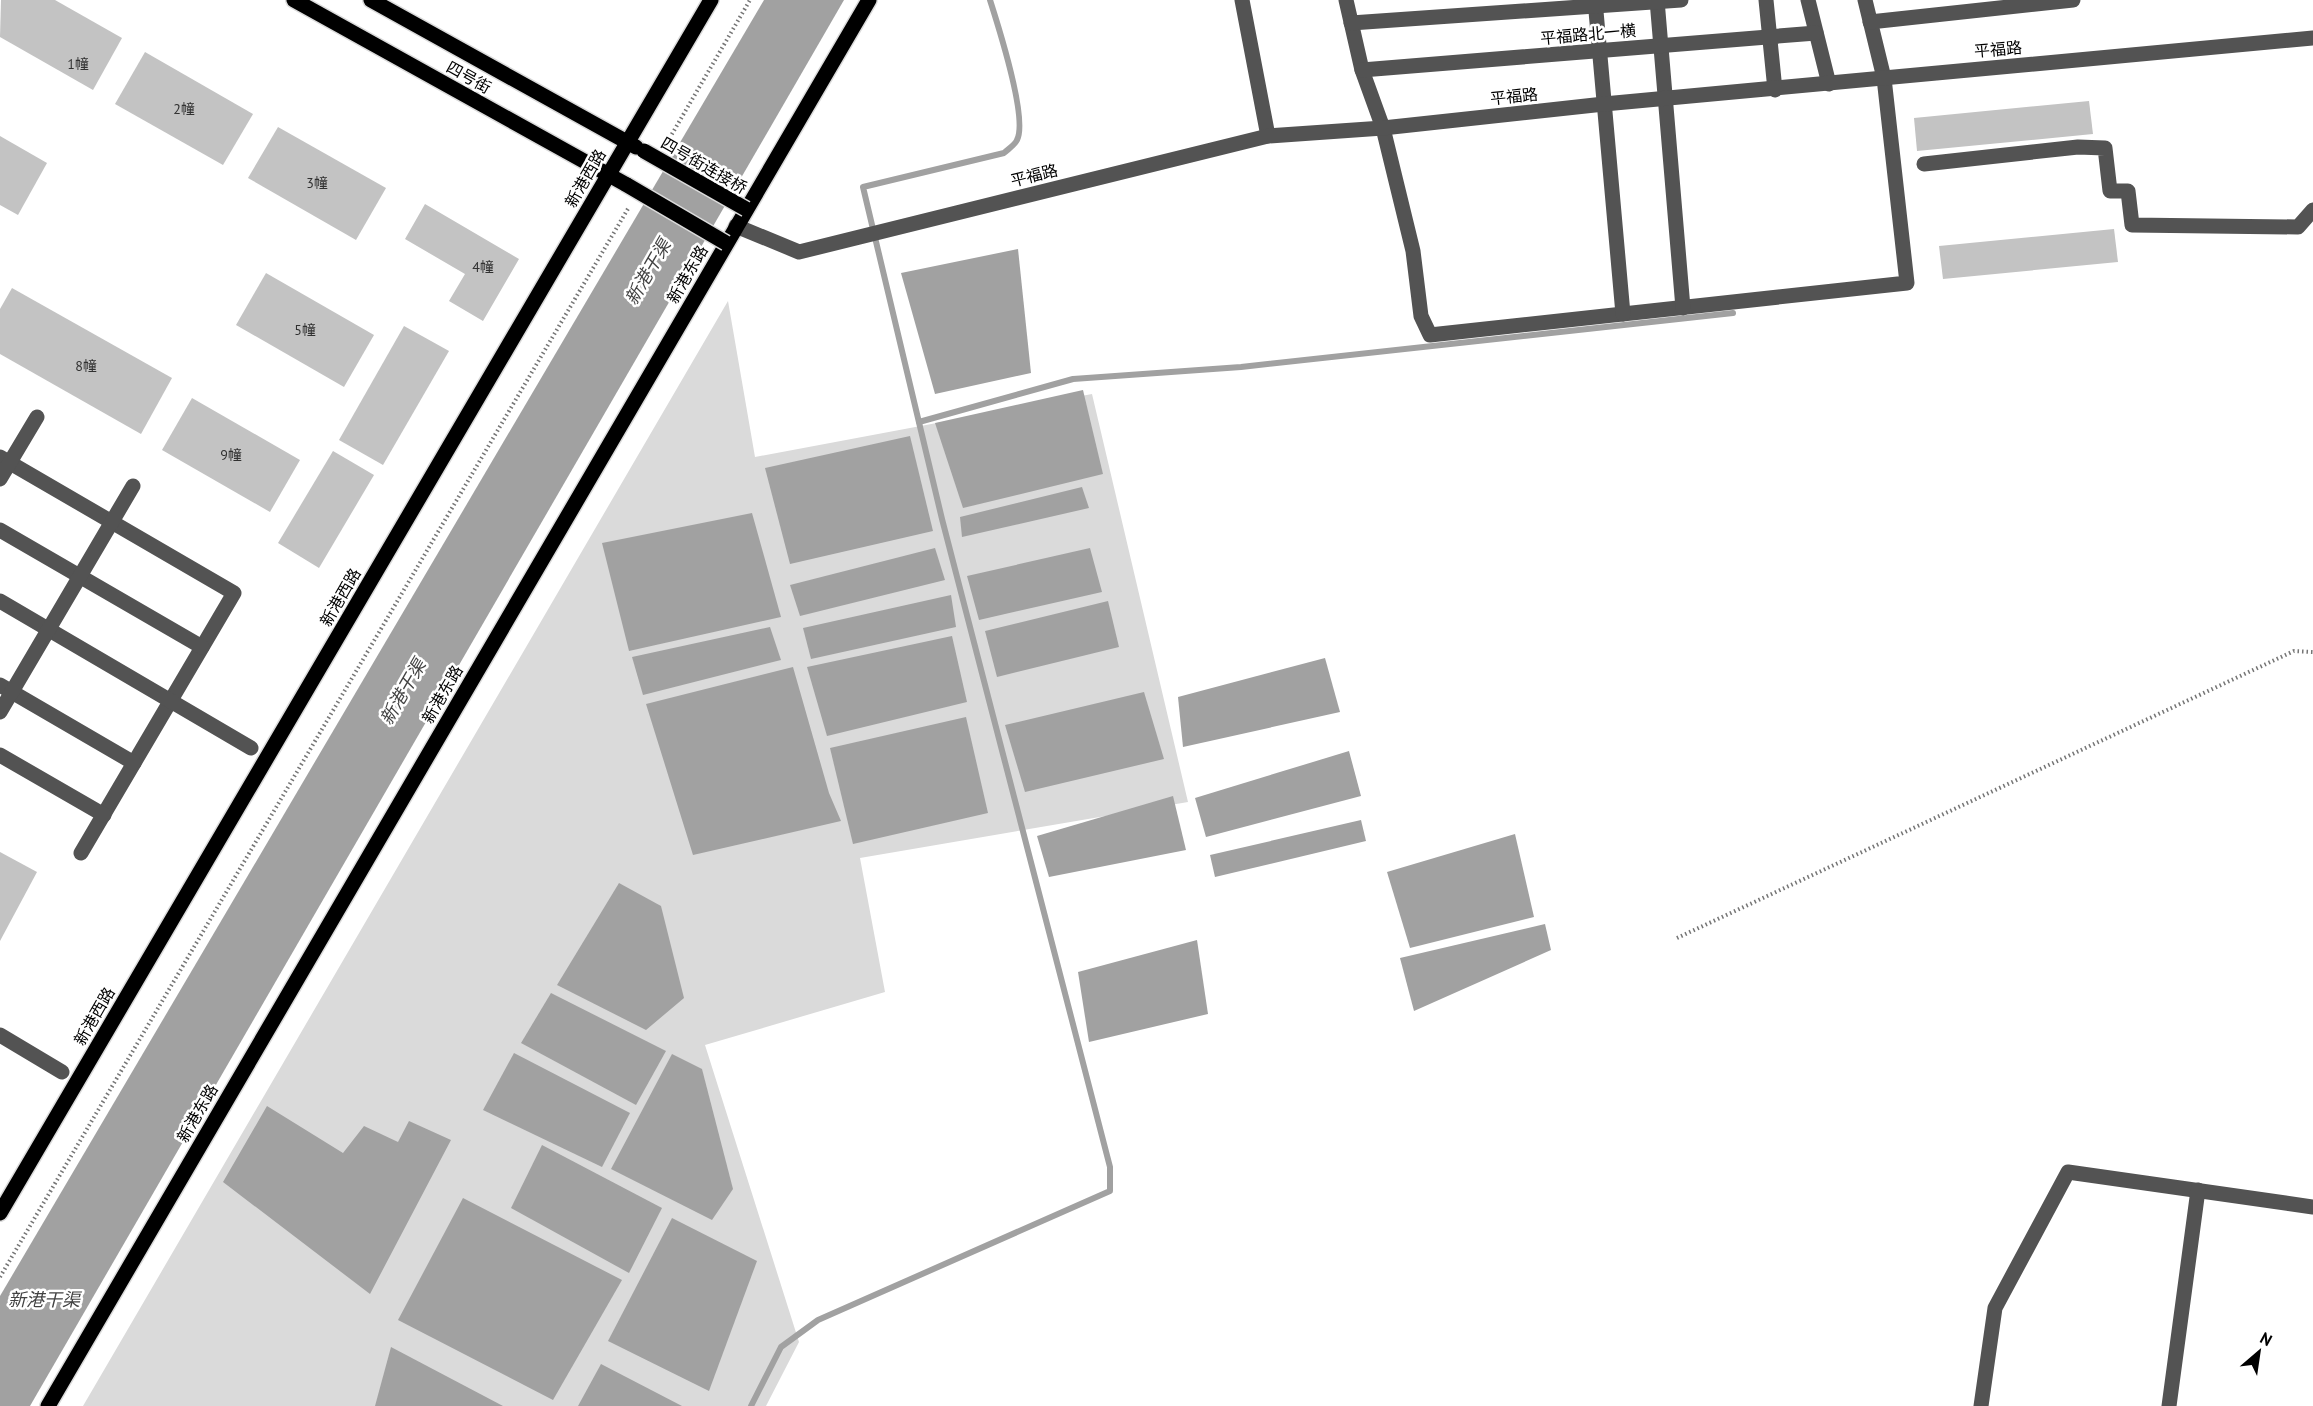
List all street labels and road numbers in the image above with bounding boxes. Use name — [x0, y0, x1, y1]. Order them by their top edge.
street label: 平福路北一横 — [1539, 20, 1637, 48]
street label: 平福路 — [1973, 37, 2023, 61]
street label: 四号街 — [443, 57, 495, 97]
street label: 平福路 — [1489, 84, 1539, 108]
street label: 四号街连接桥 — [657, 132, 751, 198]
street label: 新港西路 — [560, 145, 610, 211]
street label: 平福路 — [1008, 159, 1060, 191]
street label: 新港东路 — [662, 241, 712, 307]
street label: 新港西路 — [315, 564, 365, 630]
street label: 新港东路 — [417, 661, 467, 727]
street label: 新港西路 — [69, 983, 119, 1049]
street label: 新港东路 — [172, 1080, 222, 1146]

